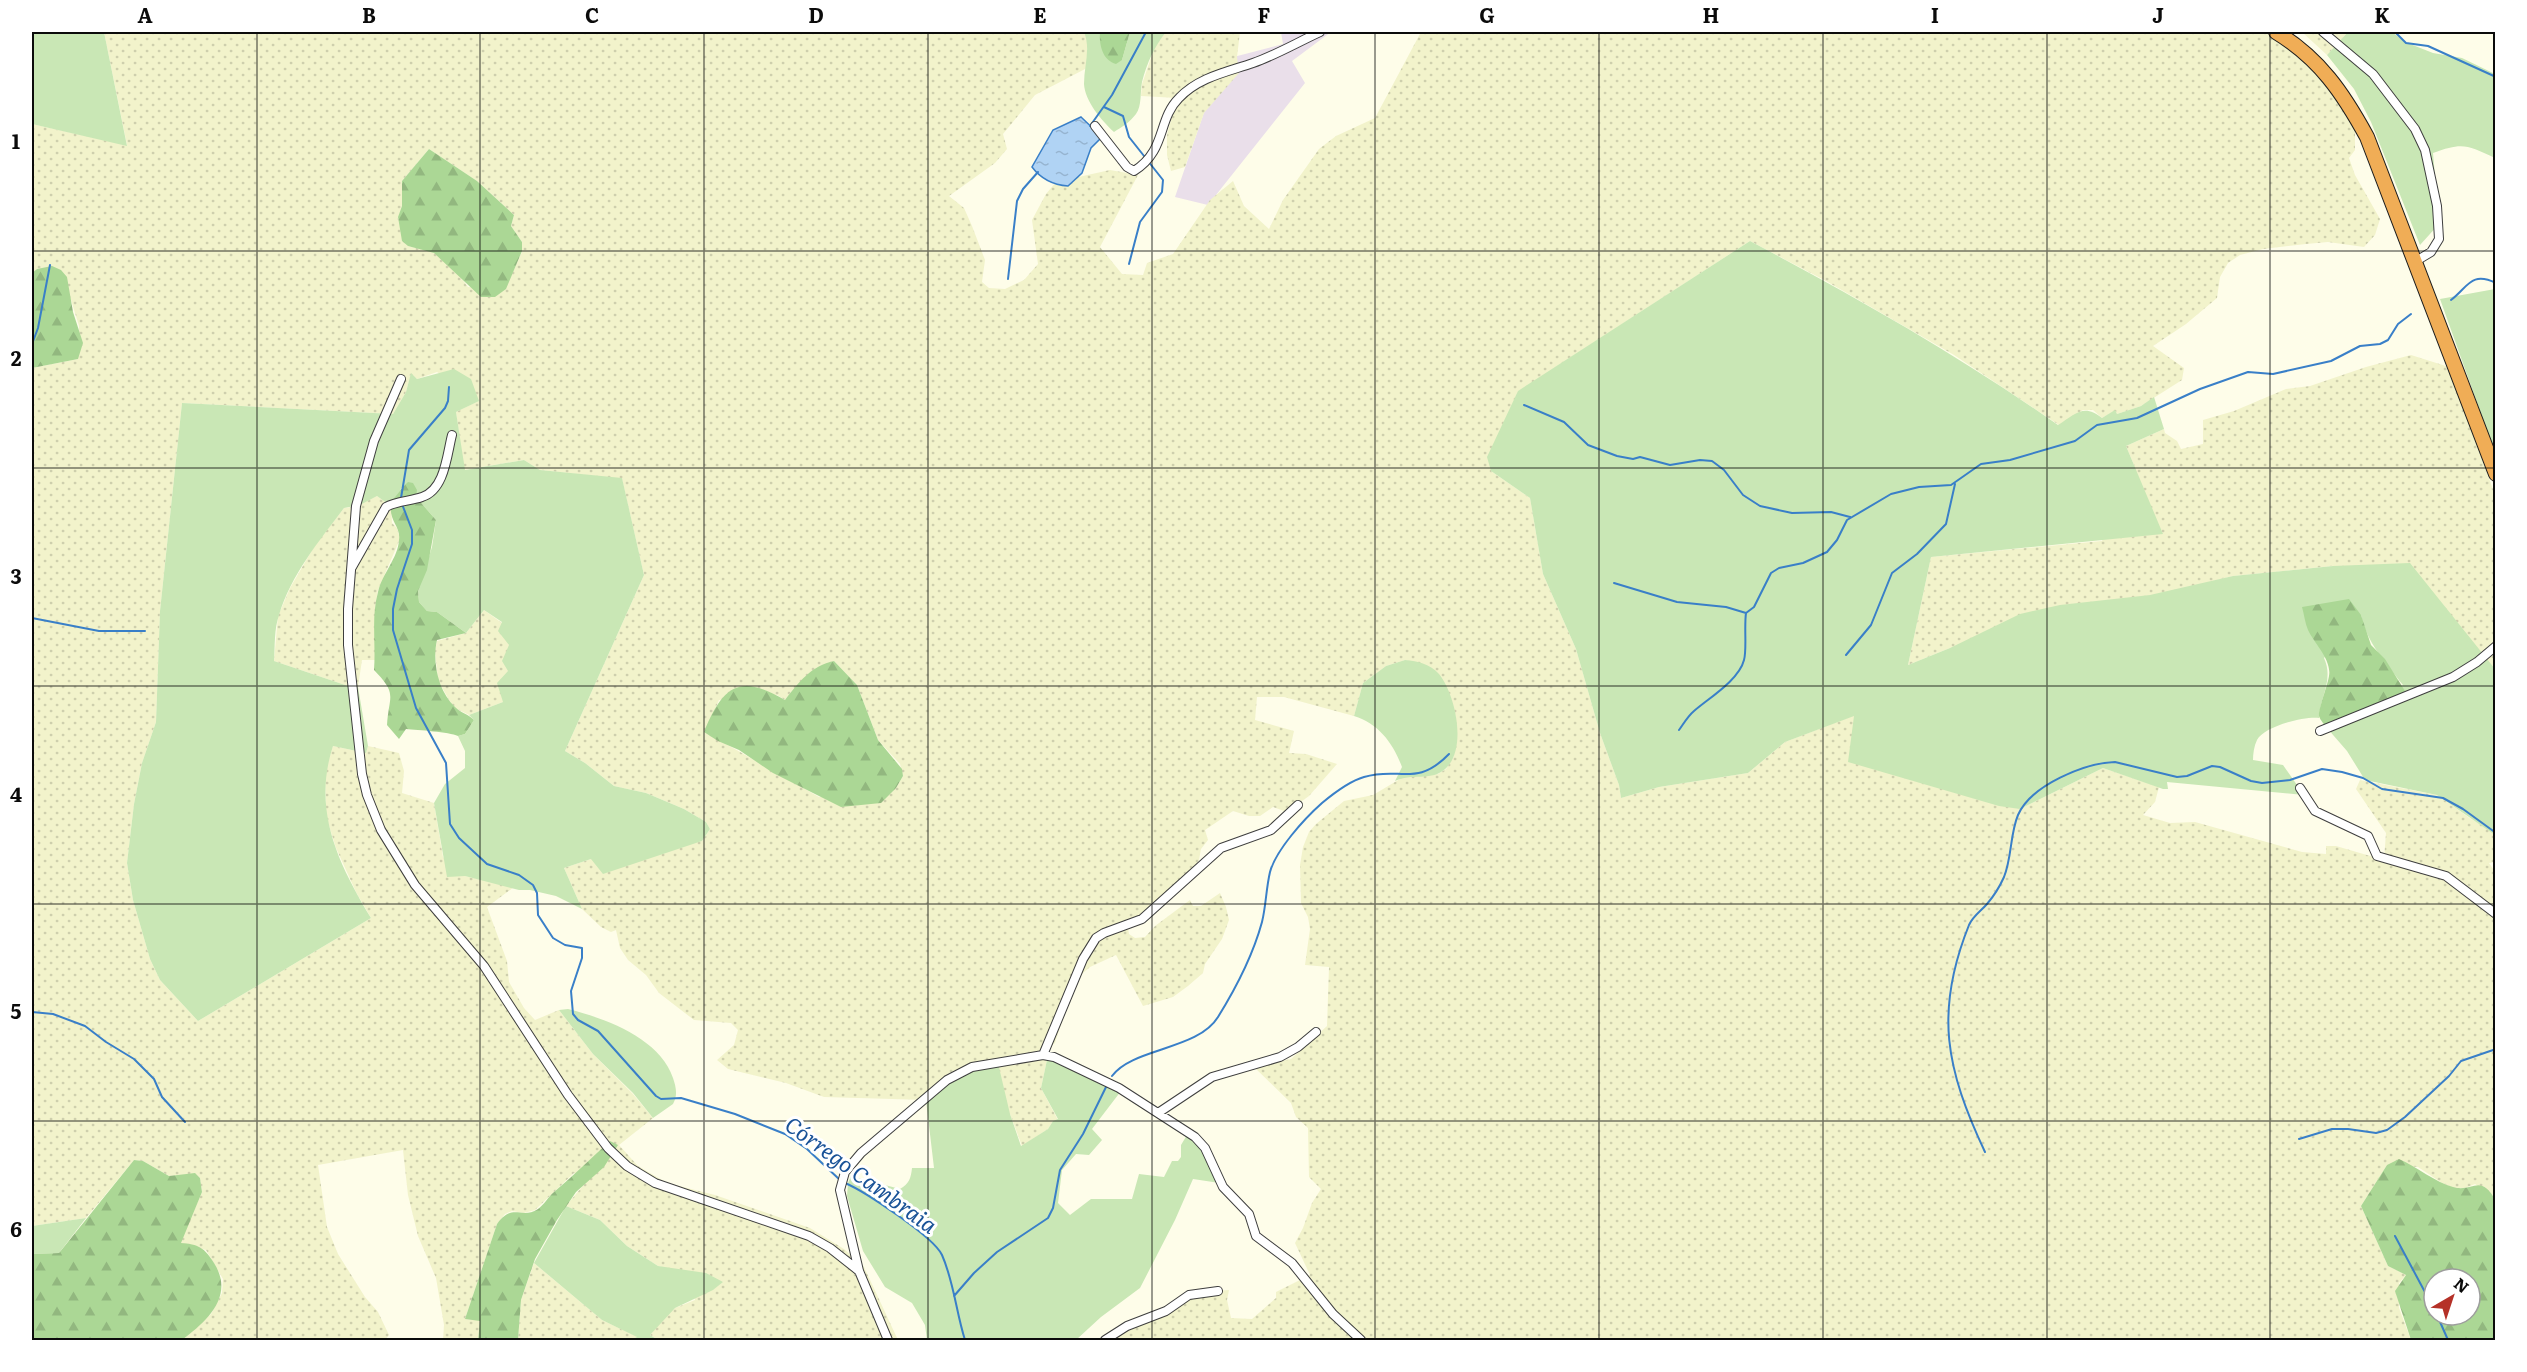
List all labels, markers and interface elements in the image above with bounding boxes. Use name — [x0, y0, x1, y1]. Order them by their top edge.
text: A — [137, 0, 153, 29]
text: B — [362, 0, 376, 29]
text: C — [585, 0, 599, 29]
text: D — [808, 0, 824, 29]
text: E — [1033, 0, 1047, 29]
text: F — [1258, 0, 1271, 29]
text: G — [1479, 0, 1495, 29]
text: H — [1703, 0, 1719, 29]
text: I — [1931, 0, 1939, 29]
text: J — [2152, 0, 2164, 29]
text: K — [2374, 0, 2390, 29]
text: 1 — [12, 125, 20, 155]
text: 2 — [11, 342, 22, 372]
text: 3 — [10, 560, 22, 590]
text: 4 — [10, 778, 22, 808]
text: 5 — [11, 995, 22, 1025]
water label: Córrego Cambraia — [779, 1107, 945, 1241]
text: 6 — [10, 1213, 22, 1243]
north arrow — [2422, 1267, 2482, 1327]
text: N — [2449, 1271, 2475, 1298]

